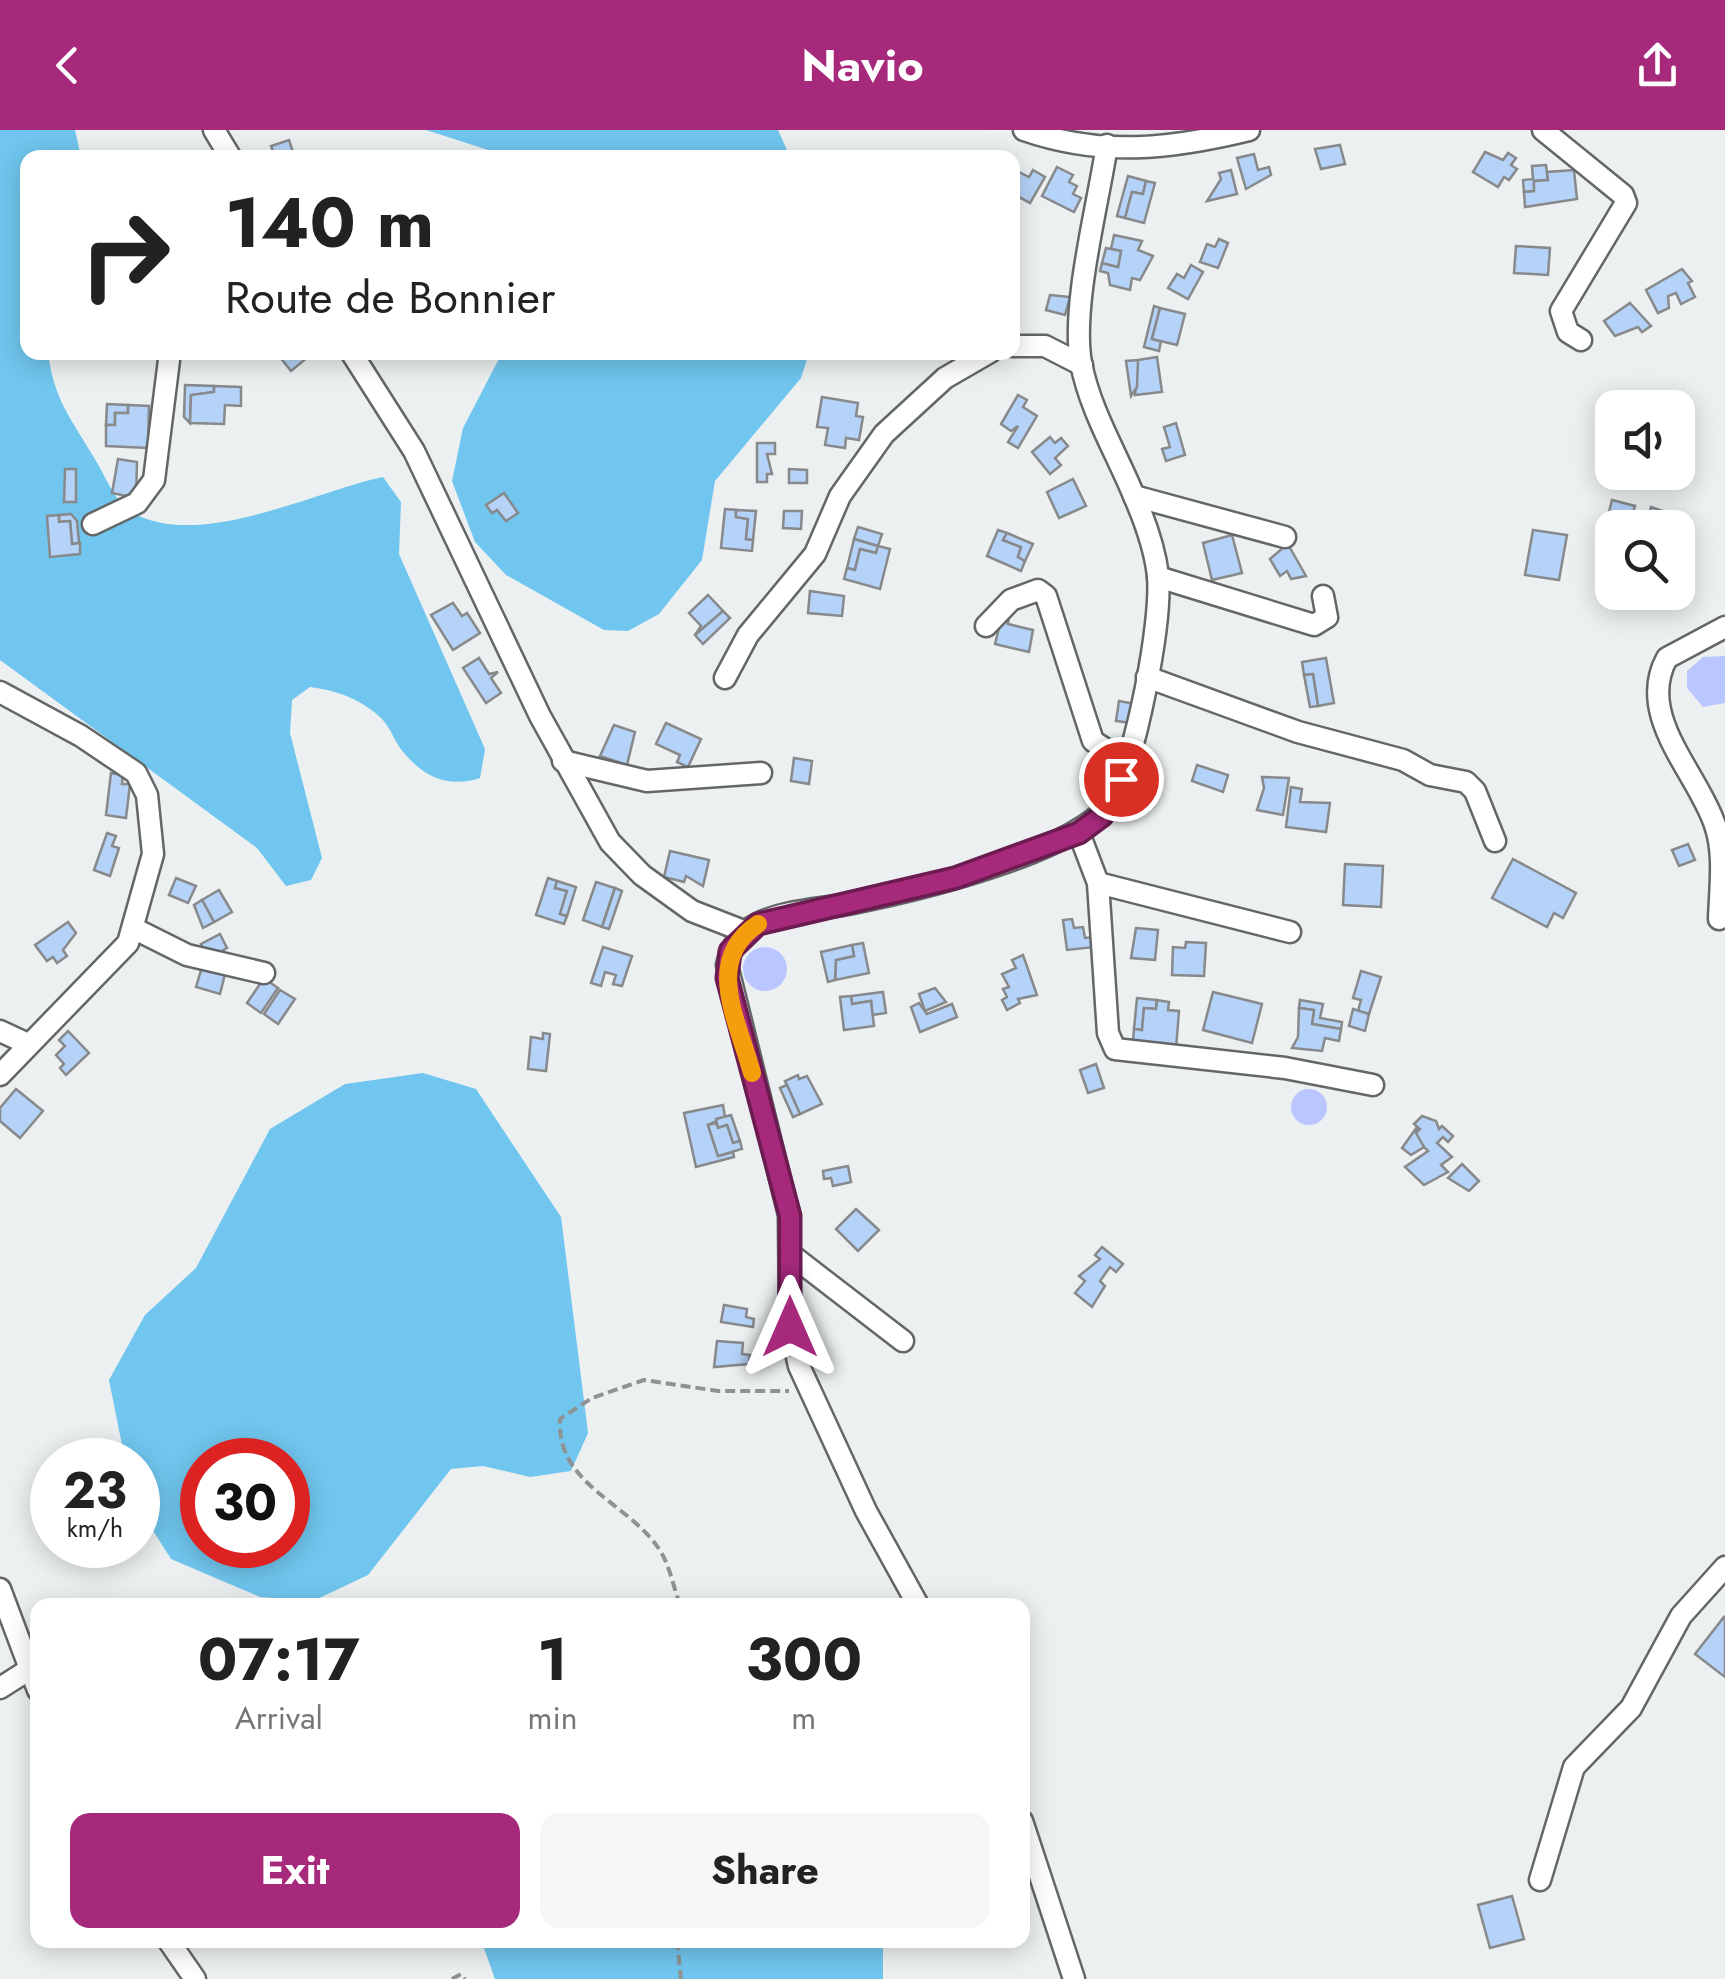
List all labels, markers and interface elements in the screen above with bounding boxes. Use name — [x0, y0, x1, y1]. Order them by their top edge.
text: Navio — [801, 33, 924, 98]
icon: back — [40, 38, 95, 93]
icon: share — [1630, 38, 1685, 93]
text: 140 m — [225, 172, 434, 273]
icon: right — [60, 190, 190, 320]
text: Route de Bonnier — [225, 265, 555, 330]
map controls — [1595, 390, 1695, 610]
button: sound — [1595, 390, 1695, 490]
button: search — [1595, 510, 1695, 610]
pin — [1079, 737, 1164, 822]
icon: arrive — [1094, 752, 1149, 807]
position arrow — [738, 1275, 842, 1379]
speed limit sign: 30 — [180, 1438, 310, 1568]
text: 23 — [63, 1454, 127, 1527]
text: km/h — [67, 1510, 123, 1546]
text: 07:17 — [198, 1616, 360, 1703]
text: 1 — [537, 1616, 568, 1703]
text: 300 — [745, 1616, 862, 1703]
text: Arrival — [235, 1695, 323, 1741]
text: min — [528, 1695, 578, 1741]
text: m — [791, 1695, 816, 1741]
button: Exit — [70, 1813, 520, 1928]
button: Share — [540, 1813, 990, 1928]

